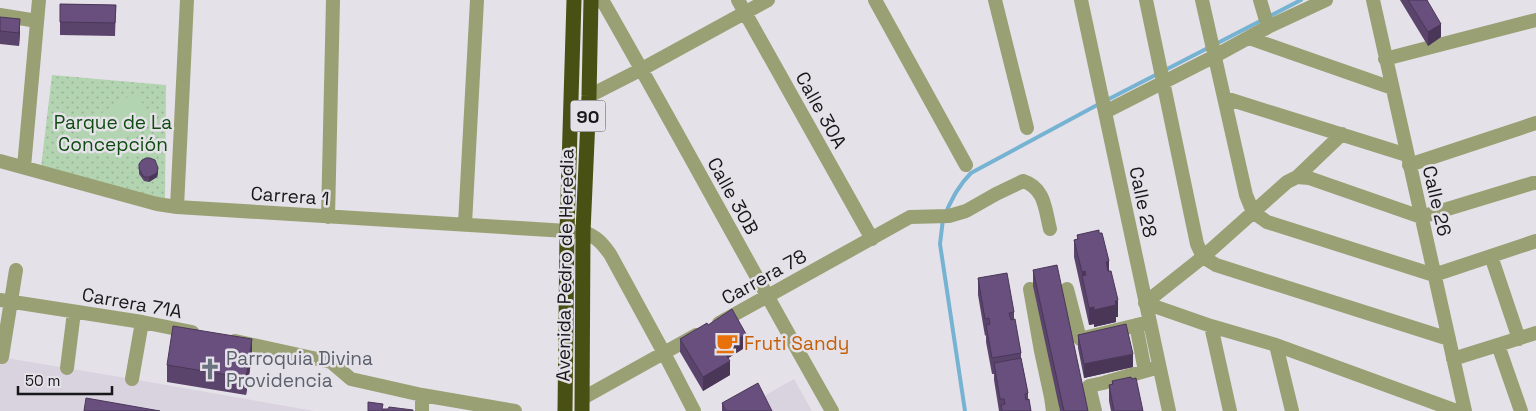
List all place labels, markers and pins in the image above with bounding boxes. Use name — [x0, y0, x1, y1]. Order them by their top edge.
cafe icon: Fruti Sandy — [714, 330, 740, 356]
place label: Fruti Sandy — [744, 331, 849, 356]
place label: Parroquia Divina Providencia — [226, 346, 373, 393]
church icon: Parroquia Divina Providencia — [197, 356, 223, 382]

